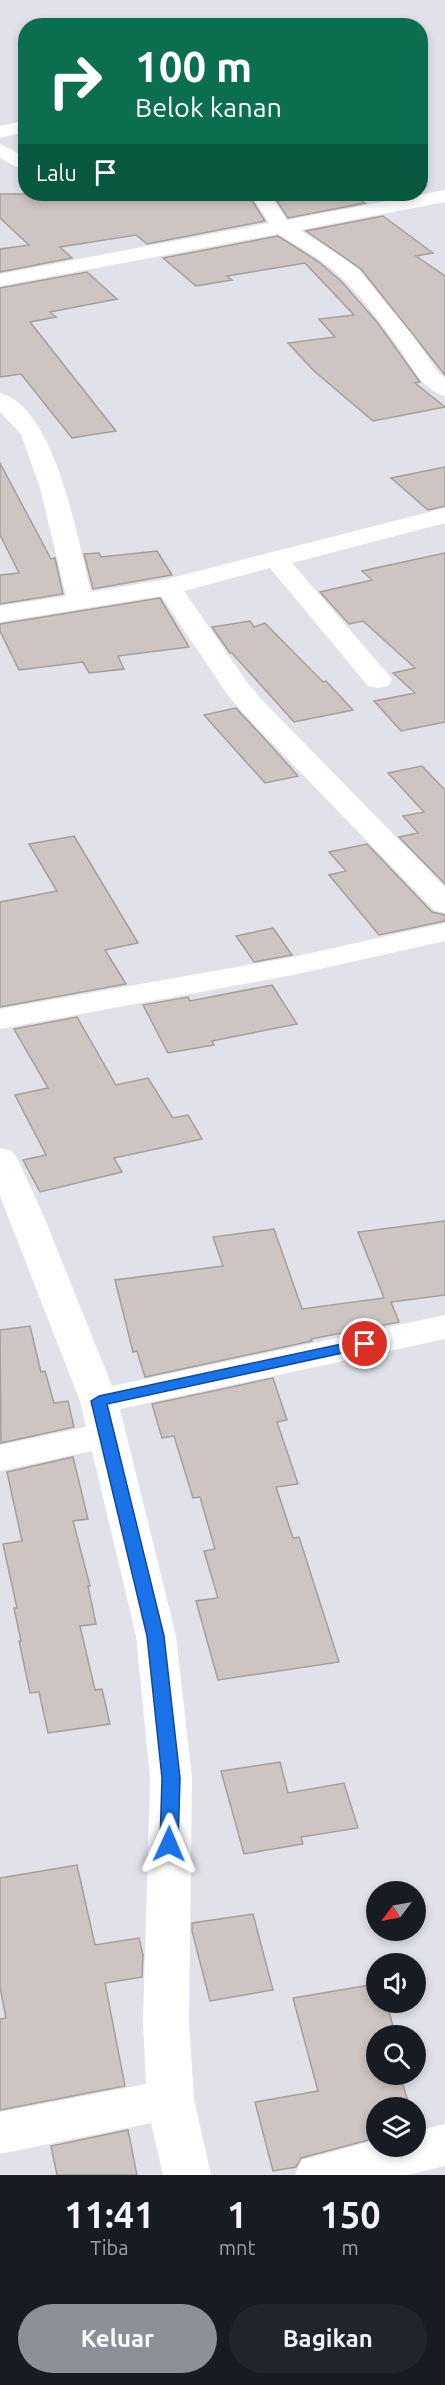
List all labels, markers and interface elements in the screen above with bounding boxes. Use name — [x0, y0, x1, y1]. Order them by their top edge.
icon: right — [36, 42, 114, 120]
text: 100 m — [135, 43, 252, 90]
text: Belok kanan — [135, 92, 282, 122]
icon: arrive — [89, 156, 122, 189]
text: Lalu — [36, 160, 77, 185]
pin — [339, 1318, 390, 1369]
icon: arrive — [348, 1327, 381, 1360]
position arrow — [137, 1812, 201, 1876]
north arrow — [366, 1881, 426, 1941]
map controls — [366, 1881, 426, 2157]
button: sound — [366, 1953, 426, 2013]
button: search — [366, 2025, 426, 2085]
button: layers — [366, 2097, 426, 2157]
text: 11:41 — [64, 2194, 154, 2235]
text: 1 — [227, 2194, 247, 2235]
text: 150 — [320, 2194, 381, 2235]
text: Tiba — [90, 2236, 129, 2259]
text: mnt — [219, 2236, 255, 2259]
text: m — [342, 2236, 359, 2259]
button: Keluar — [18, 2304, 217, 2373]
button: Bagikan — [229, 2304, 427, 2373]

